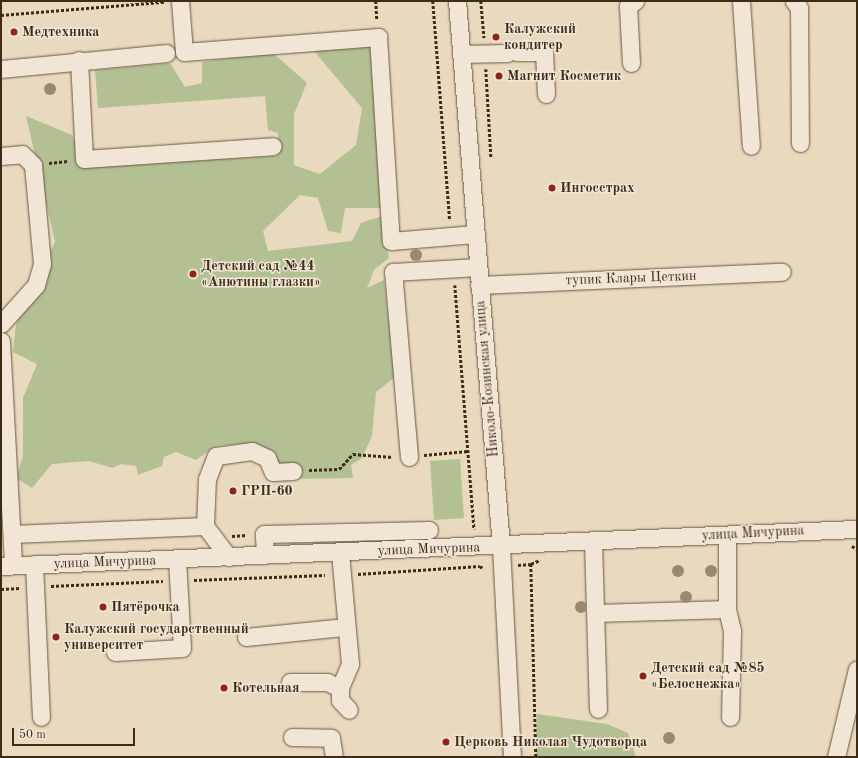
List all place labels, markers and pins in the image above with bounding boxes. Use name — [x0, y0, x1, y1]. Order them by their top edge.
place label: Калужский кондитер — [504, 21, 576, 54]
place label: Медтехника — [22, 24, 99, 40]
marker: Медтехника — [9, 27, 19, 37]
marker: Калужский кондитер — [491, 32, 501, 42]
place label: Магнит Косметик — [507, 68, 621, 84]
marker: Магнит Косметик — [494, 71, 504, 81]
place label: Ингосстрах — [560, 180, 634, 196]
marker: Ингосстрах — [547, 183, 557, 193]
place label: Детский сад №44 «Анютины глазки» — [201, 258, 321, 290]
marker: Детский сад №44 «Анютины глазки» — [188, 269, 198, 279]
place label: ГРП-60 — [241, 483, 293, 499]
marker: ГРП-60 — [228, 486, 238, 496]
place label: Пятёрочка — [111, 599, 180, 615]
marker: Пятёрочка — [98, 602, 108, 612]
place label: Калужский государственный университет — [64, 621, 249, 654]
marker: Калужский государственный университет — [51, 632, 61, 642]
place label: Детский сад №85 «Белоснежка» — [651, 660, 765, 692]
marker: Детский сад №85 «Белоснежка» — [638, 671, 648, 681]
place label: Котельная — [232, 680, 299, 696]
marker: Котельная — [219, 683, 229, 693]
place label: Церковь Николая Чудотворца — [454, 734, 647, 750]
marker: Церковь Николая Чудотворца — [441, 737, 451, 747]

